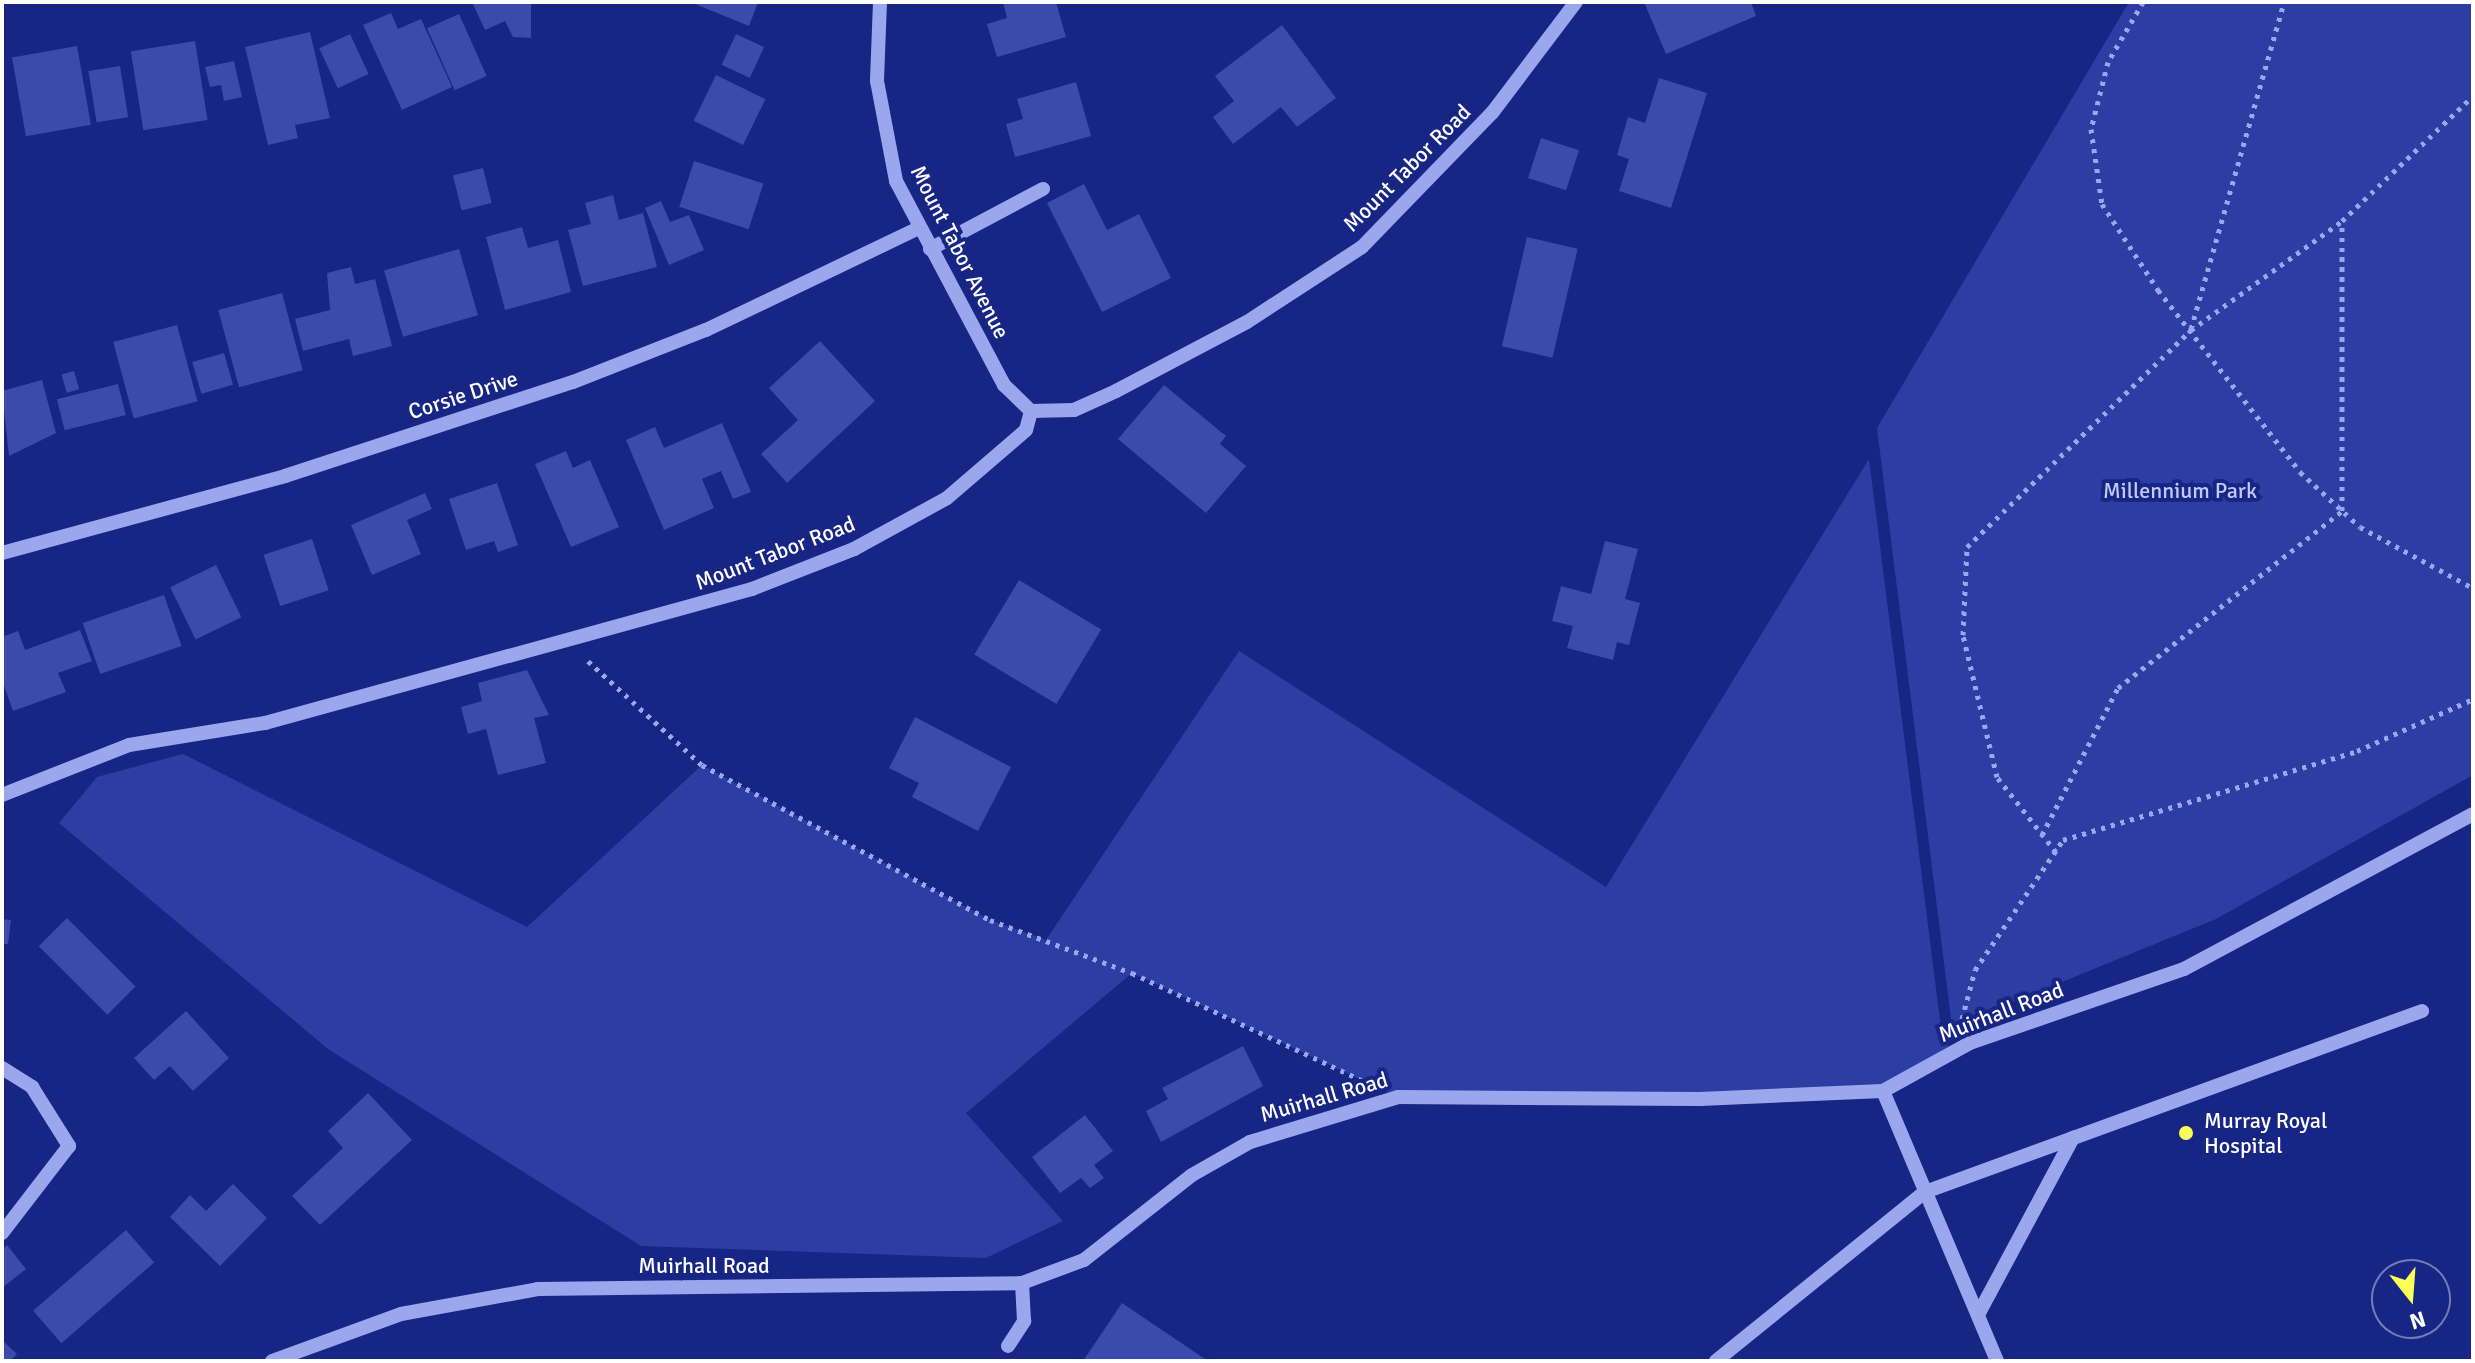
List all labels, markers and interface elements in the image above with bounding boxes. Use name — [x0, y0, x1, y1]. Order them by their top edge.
street label: Mount Tabor Road — [1338, 99, 1476, 237]
street label: Mount Tabor Avenue — [905, 161, 1015, 343]
street label: Corsie Drive — [405, 365, 521, 425]
park label: Millennium Park — [2103, 478, 2257, 504]
street label: Mount Tabor Road — [691, 510, 859, 596]
street label: Muirhall Road — [1935, 976, 2067, 1048]
street label: Muirhall Road — [1257, 1066, 1391, 1128]
place label: Murray Royal Hospital — [2204, 1107, 2327, 1158]
marker: Murray Royal Hospital — [2175, 1122, 2197, 1144]
street label: Muirhall Road — [638, 1253, 770, 1279]
north arrow — [2371, 1259, 2451, 1339]
text: N — [2406, 1305, 2429, 1336]

